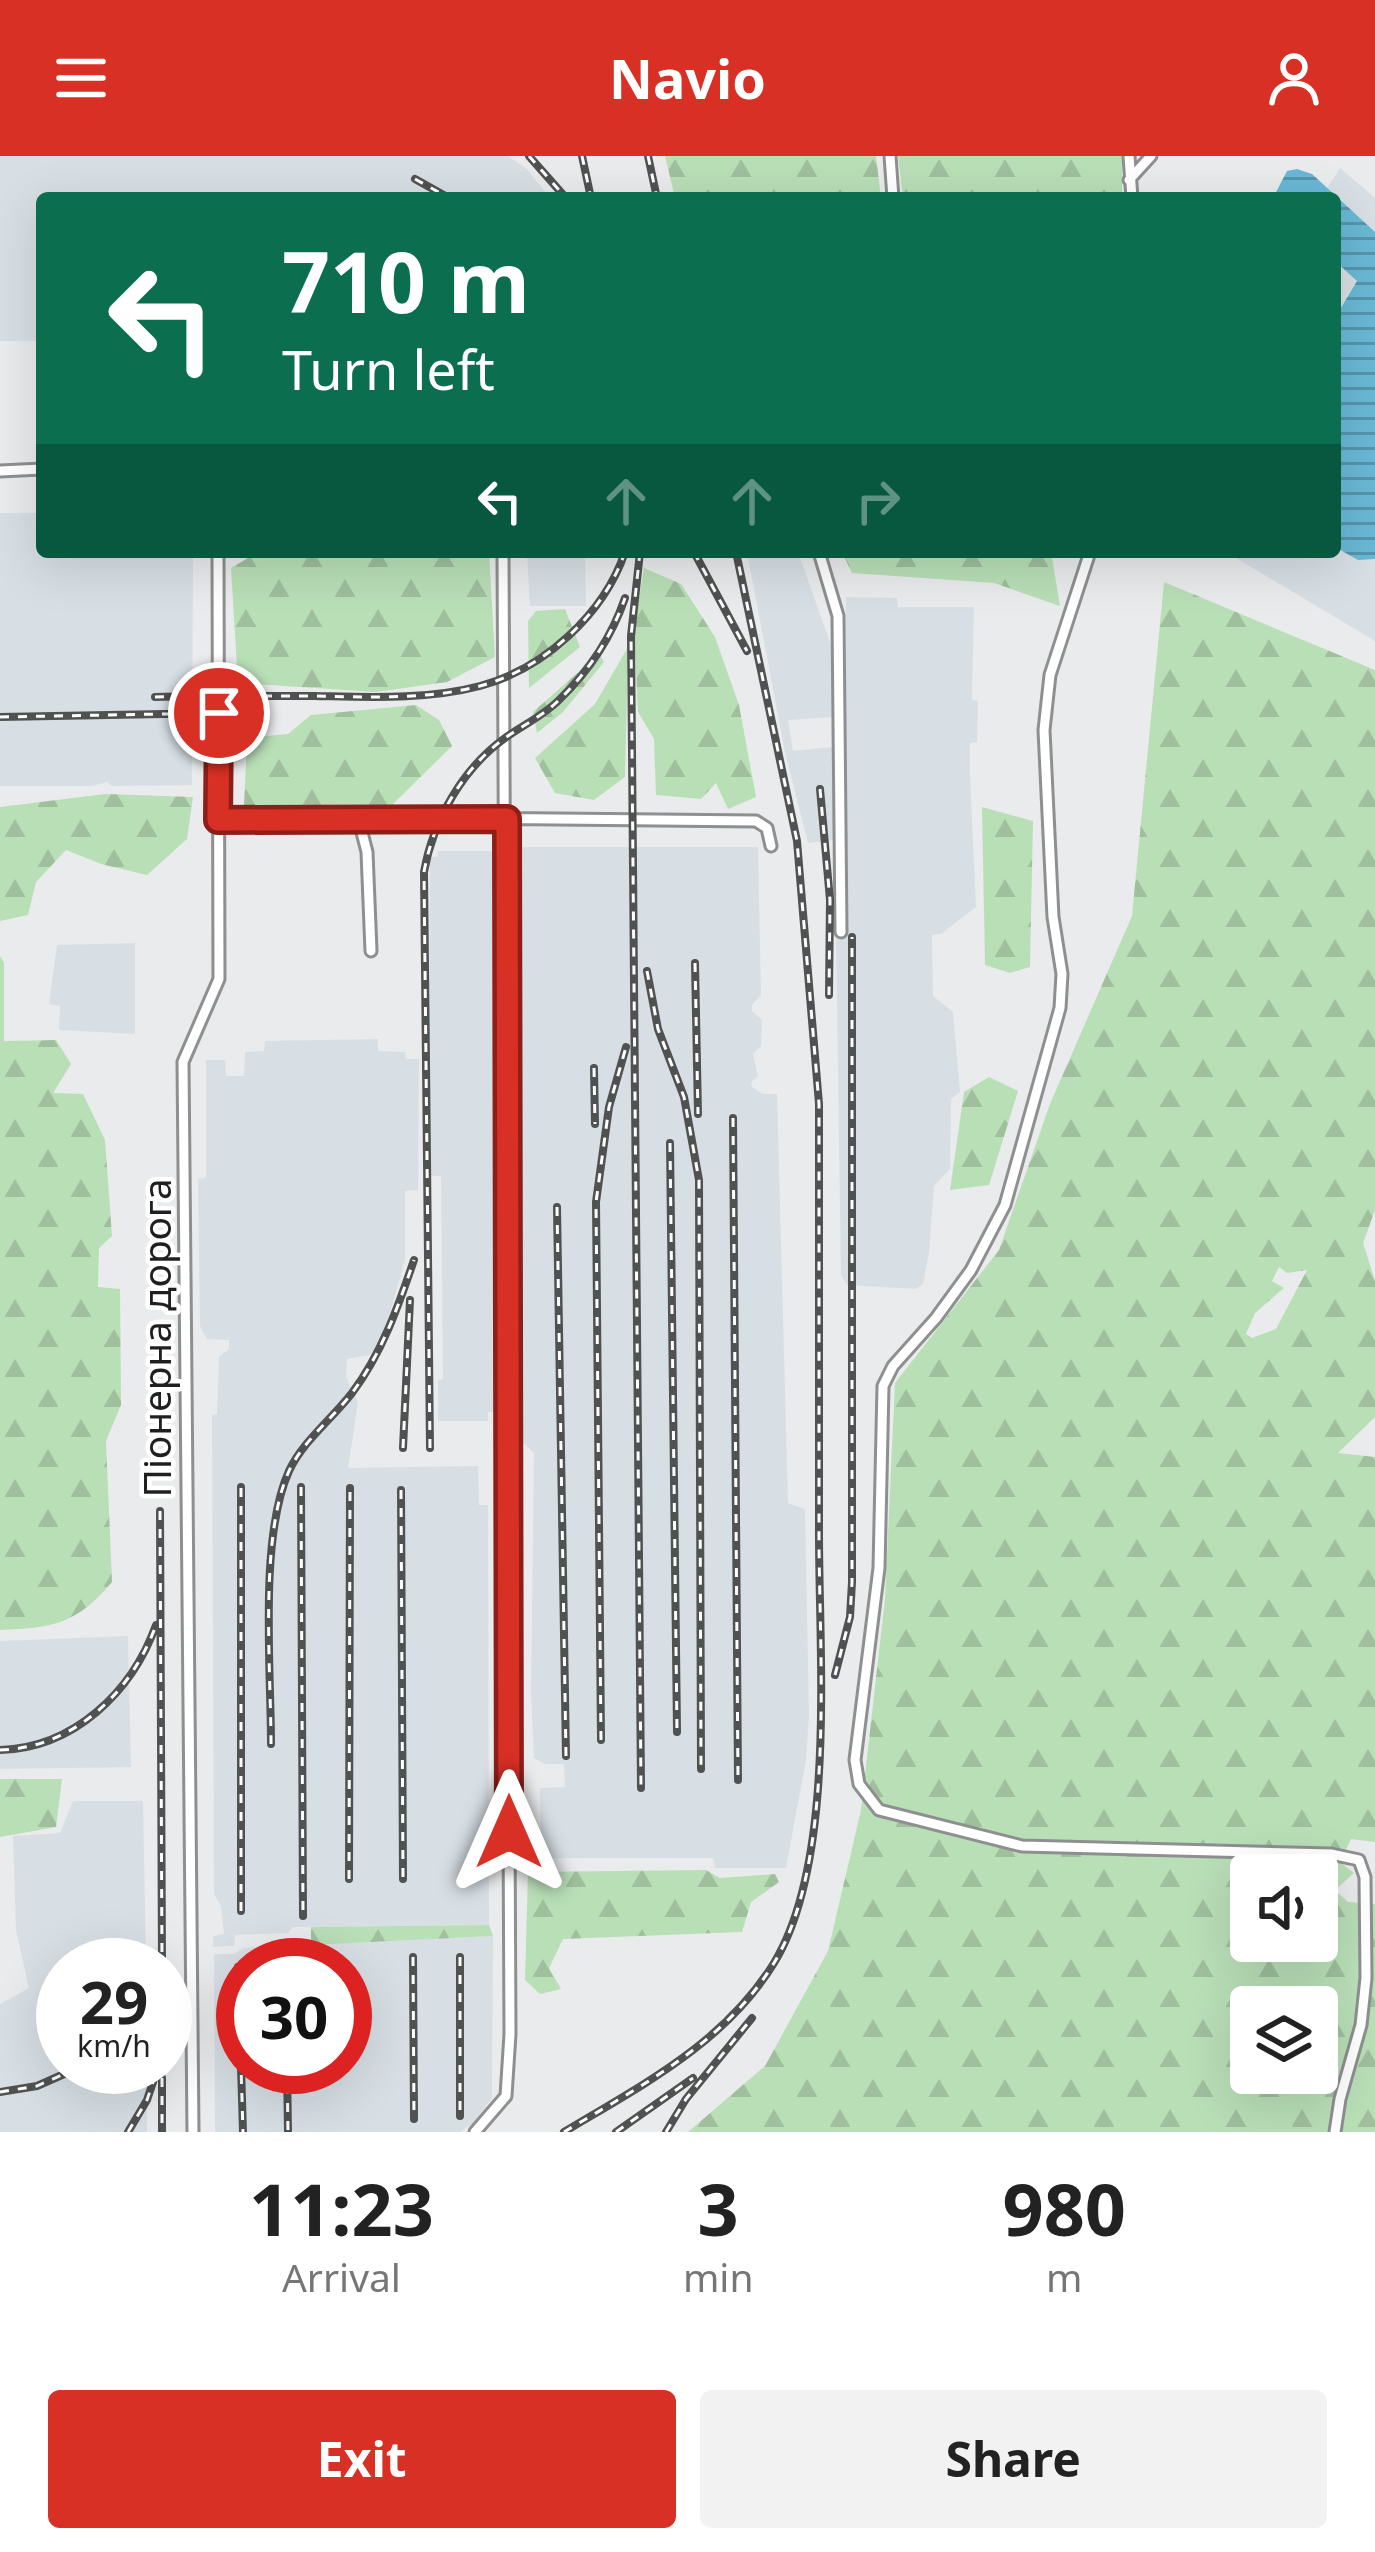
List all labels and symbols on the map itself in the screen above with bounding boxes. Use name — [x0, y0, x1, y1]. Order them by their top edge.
pin — [168, 662, 270, 764]
street label: Піонерна дорога — [129, 1178, 182, 1498]
position arrow — [446, 1769, 572, 1895]
speed limit sign: 30 — [216, 1938, 372, 2094]

